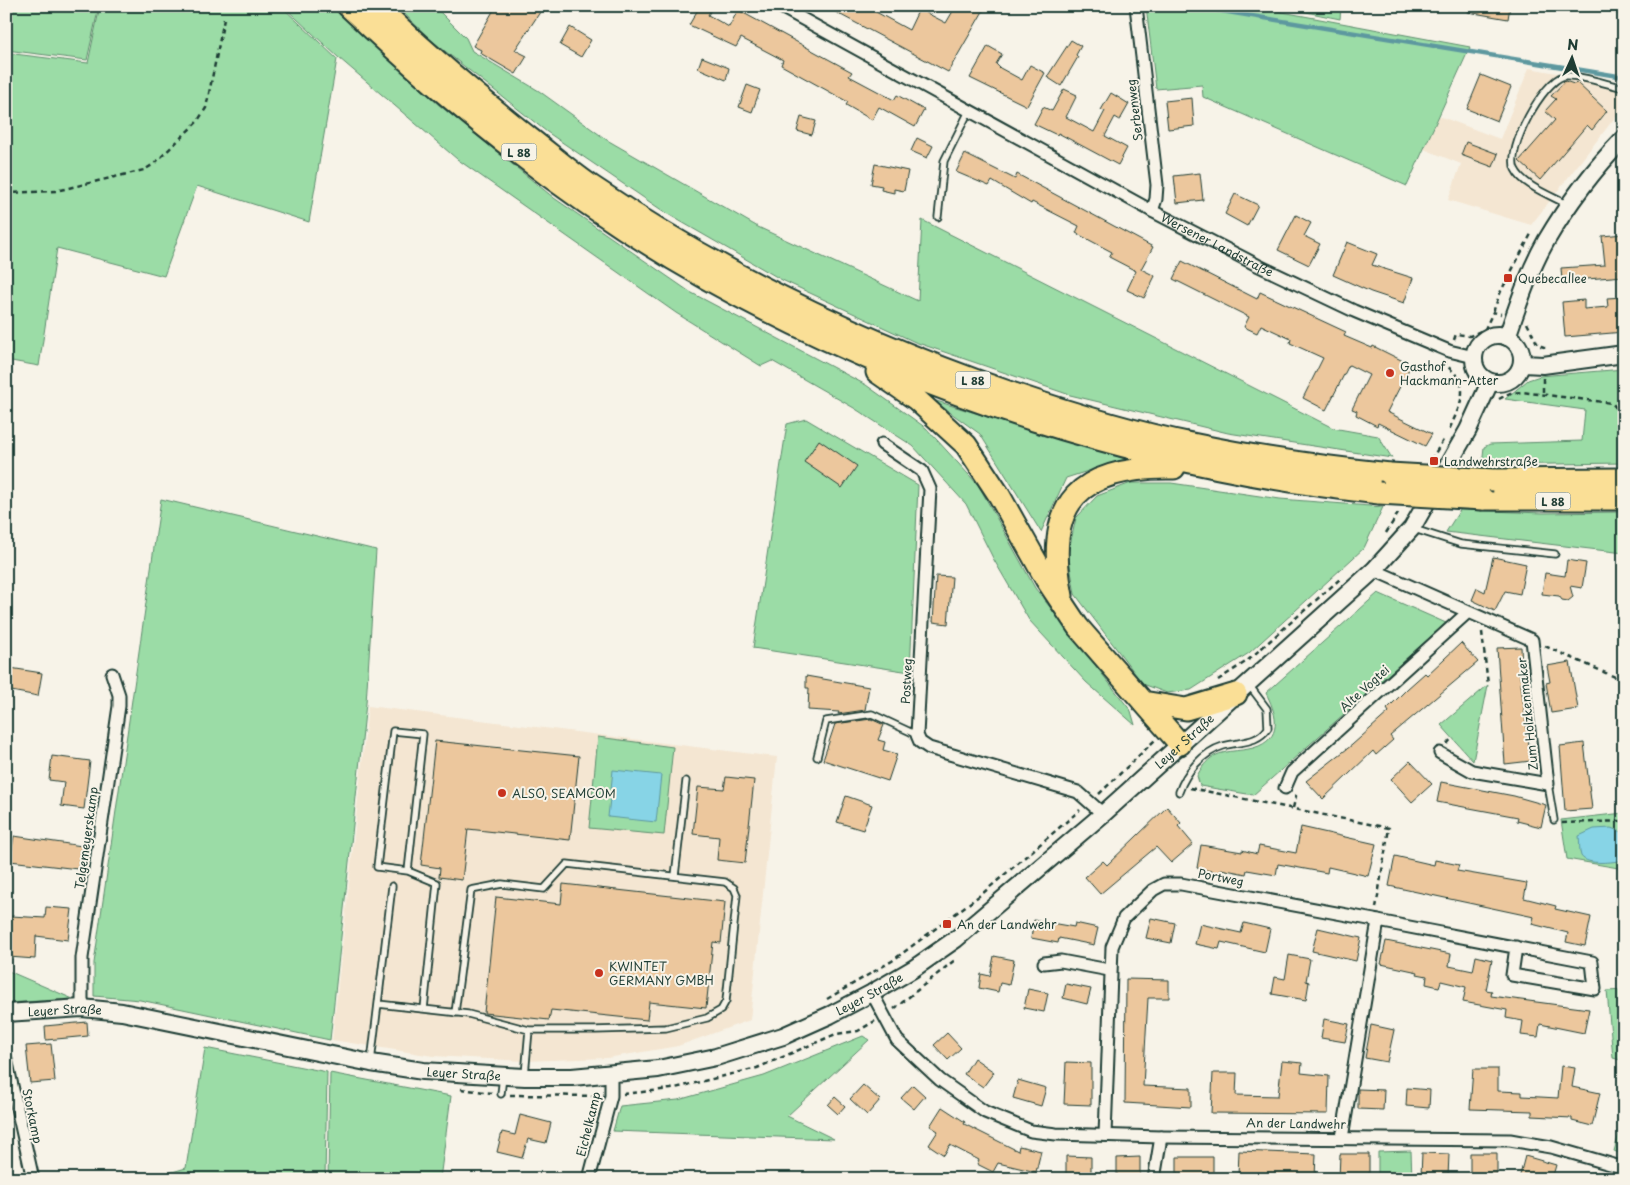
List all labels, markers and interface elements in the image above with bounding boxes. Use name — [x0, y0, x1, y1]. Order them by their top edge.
north arrow — [1548, 32, 1598, 82]
text: N — [1567, 34, 1579, 55]
street label: Serbenweg — [1121, 78, 1147, 142]
road number: L 88 — [502, 144, 536, 160]
street label: Wersener Landstraße — [1158, 208, 1277, 281]
place label: Quebecallee — [1518, 269, 1587, 287]
marker: Quebecallee — [1502, 272, 1514, 284]
place label: Gasthof Hackmann-Atter — [1400, 357, 1499, 389]
marker: Gasthof Hackmann-Atter — [1384, 367, 1396, 379]
road number: L 88 — [956, 372, 990, 388]
place label: Landwehrstraße — [1444, 452, 1538, 470]
marker: Landwehrstraße — [1428, 455, 1440, 467]
road number: L 88 — [1536, 492, 1570, 510]
street label: Zum Holzkenmaker — [1512, 656, 1542, 771]
street label: Postweg — [896, 658, 916, 704]
street label: Alte Vogtei — [1335, 661, 1393, 715]
street label: Leyer Straße — [1150, 709, 1218, 773]
place label: ALSO, SEAMCOM — [512, 784, 616, 802]
street label: Telgemeyerskamp — [70, 786, 102, 890]
marker: ALSO, SEAMCOM — [496, 787, 508, 799]
street label: Portweg — [1197, 864, 1245, 890]
place label: An der Landwehr — [957, 915, 1057, 933]
marker: An der Landwehr — [941, 918, 953, 930]
place label: KWINTET GERMANY GMBH — [609, 957, 714, 989]
marker: KWINTET GERMANY GMBH — [593, 967, 605, 979]
street label: Leyer Straße — [832, 968, 906, 1020]
street label: Leyer Straße — [27, 999, 103, 1021]
street label: Leyer Straße — [426, 1062, 501, 1085]
street label: Storkamp — [18, 1087, 48, 1145]
street label: Eichelkamp — [571, 1090, 605, 1158]
street label: An der Landwehr — [1246, 1113, 1346, 1133]

